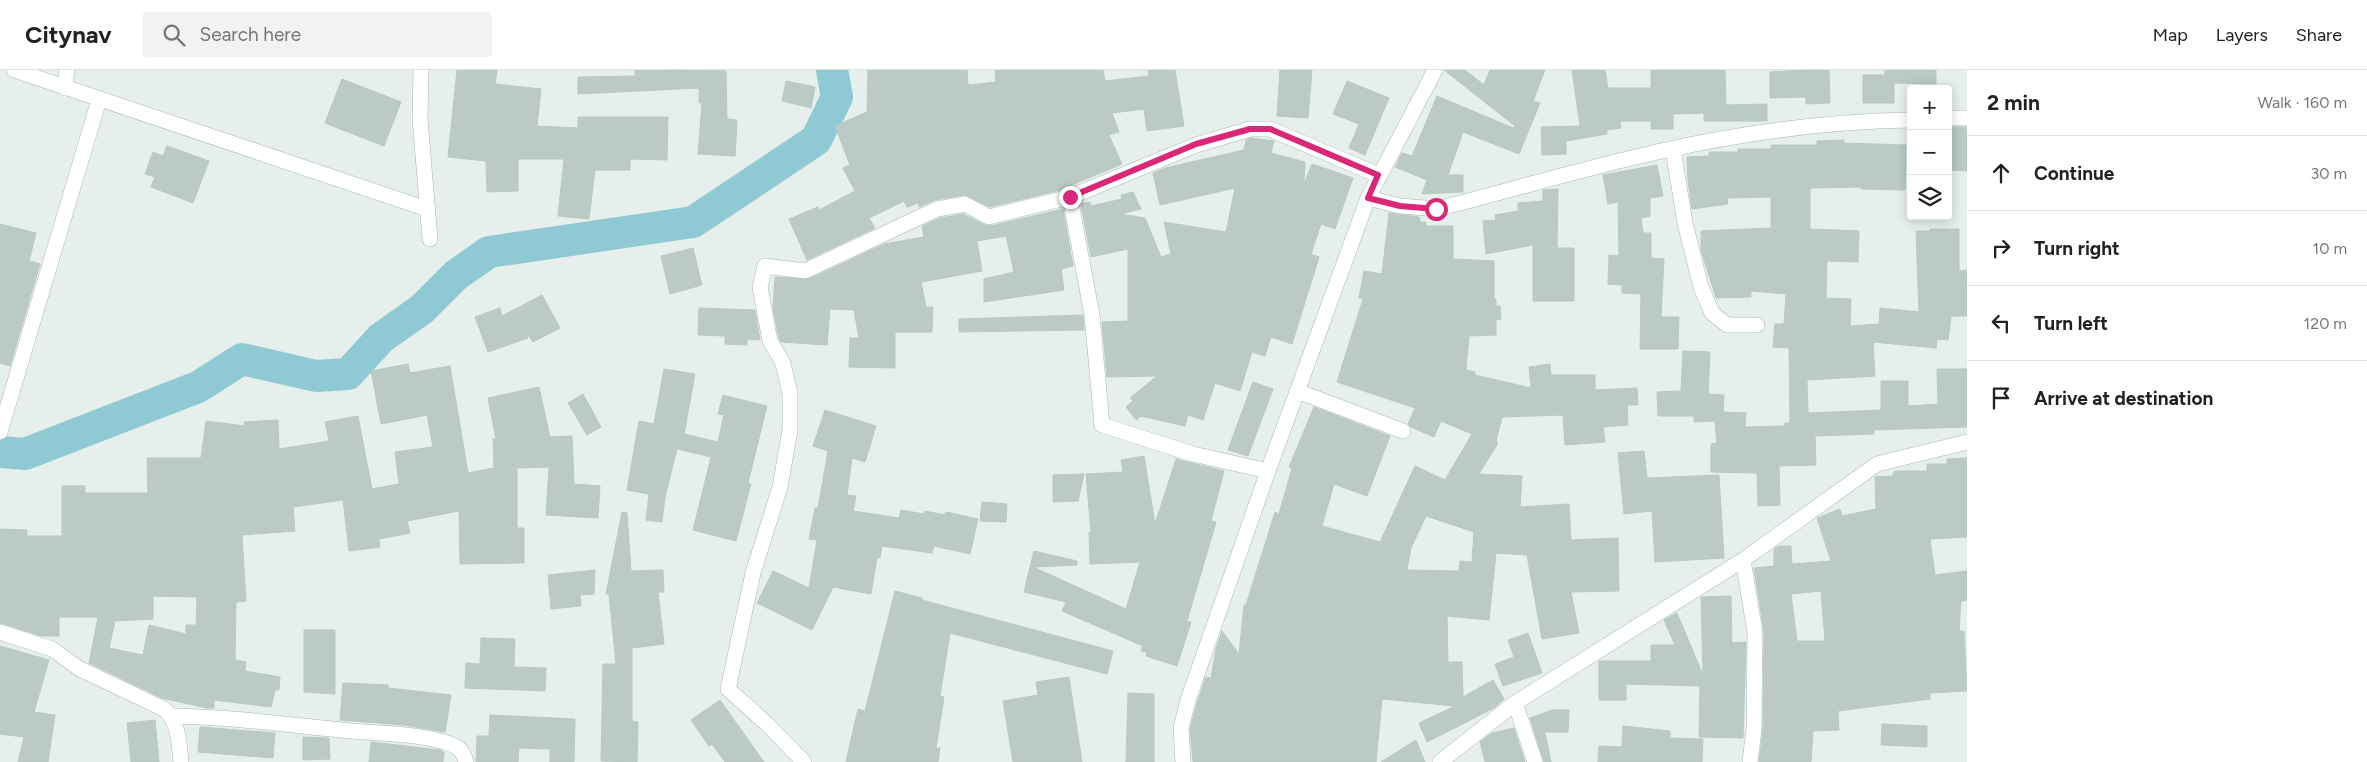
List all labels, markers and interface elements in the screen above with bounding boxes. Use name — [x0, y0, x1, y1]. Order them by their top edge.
search box — [142, 12, 492, 57]
text: Citynav — [25, 20, 112, 49]
icon: search — [160, 21, 188, 49]
text: Search here — [200, 23, 301, 46]
text: Map — [2153, 24, 2188, 46]
text: Layers — [2216, 24, 2268, 46]
text: Share — [2296, 24, 2342, 46]
map controls — [1907, 85, 1952, 220]
button: + — [1907, 85, 1952, 130]
text: 2 min — [1987, 90, 2040, 115]
text: Walk · 160 m — [2257, 93, 2347, 112]
button: − — [1907, 130, 1952, 175]
icon: ahead — [1987, 159, 2015, 187]
text: Continue — [2034, 162, 2114, 185]
text: 30 m — [2310, 164, 2347, 183]
button: layers — [1907, 175, 1952, 220]
route end — [1059, 186, 1082, 209]
route start — [1425, 198, 1448, 221]
icon: right — [1987, 234, 2015, 262]
text: Turn right — [2034, 237, 2120, 260]
text: 10 m — [2313, 239, 2347, 258]
icon: left — [1987, 309, 2015, 337]
text: Turn left — [2034, 312, 2108, 335]
text: 120 m — [2304, 314, 2347, 333]
icon: arrive — [1987, 384, 2015, 412]
text: Arrive at destination — [2034, 387, 2213, 410]

